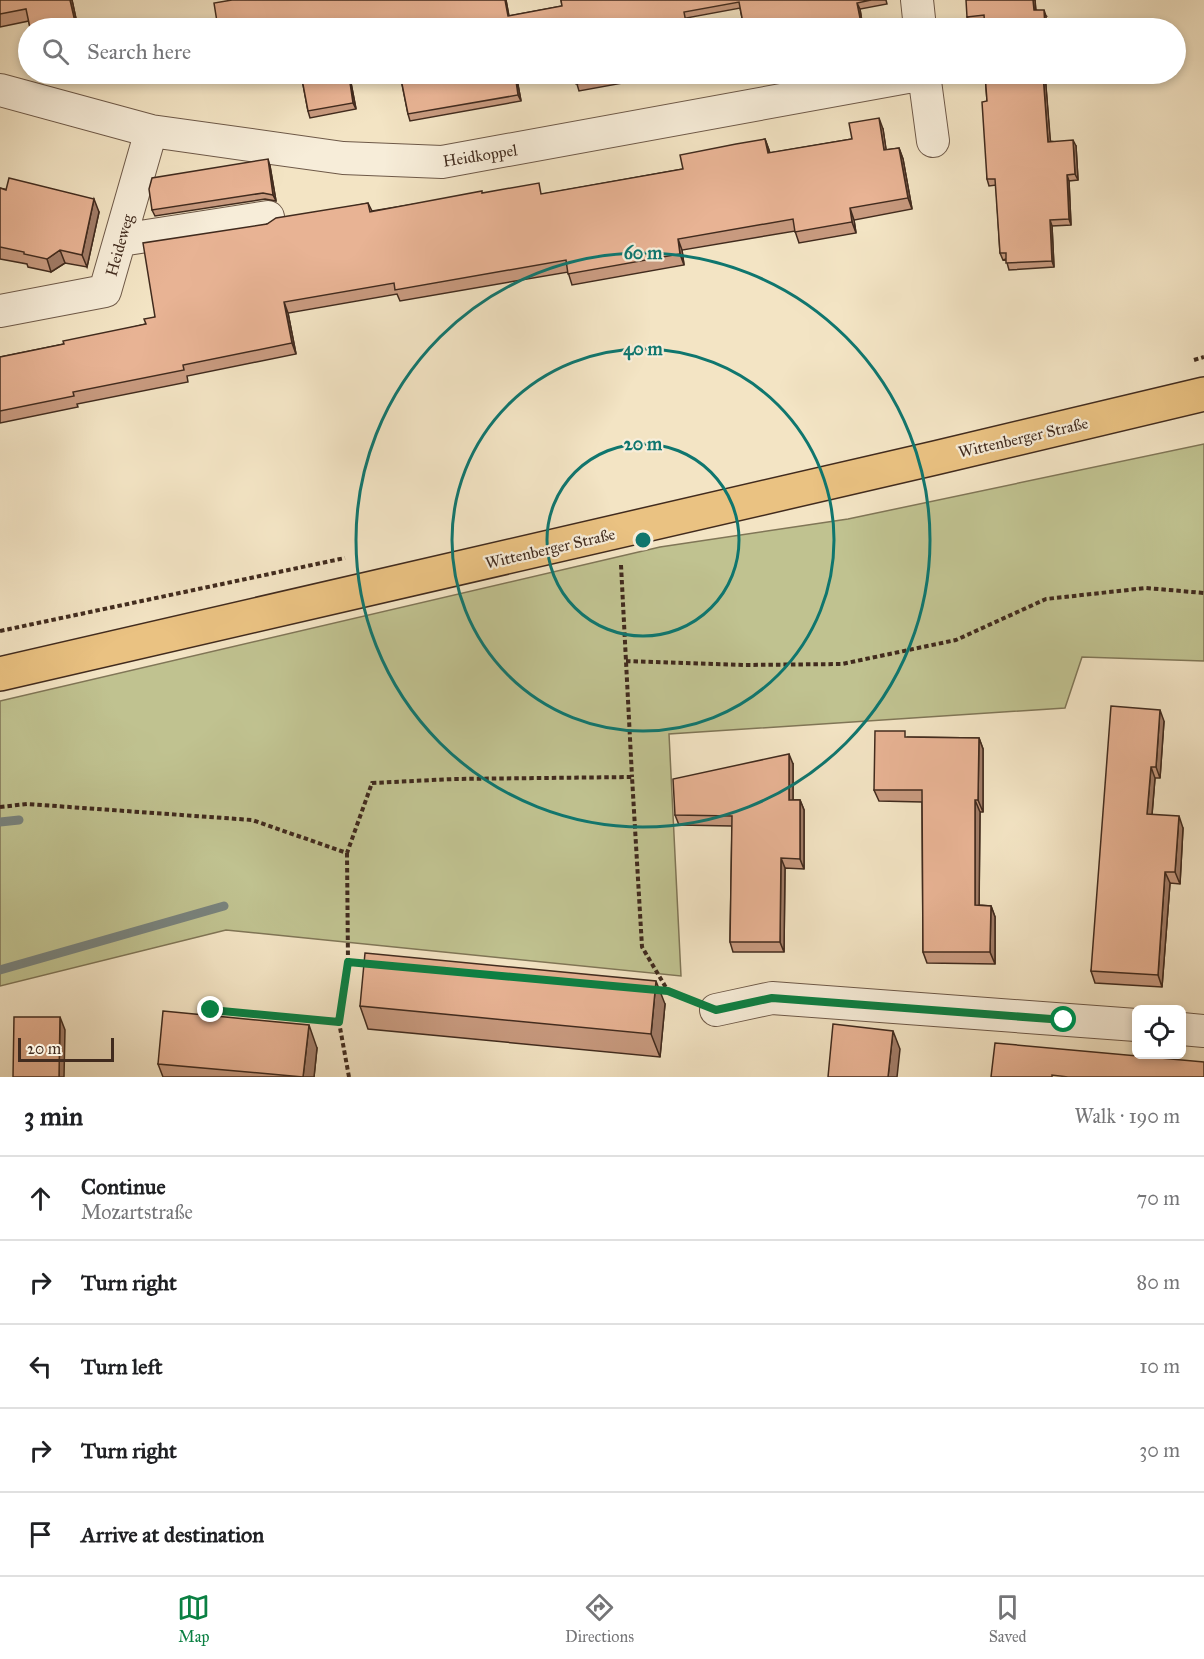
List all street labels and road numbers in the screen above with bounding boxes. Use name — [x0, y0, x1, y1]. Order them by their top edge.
street label: Heidkoppel — [441, 140, 519, 171]
street label: Heideweg — [102, 211, 139, 279]
street label: Wittenberger Straße — [956, 413, 1090, 463]
street label: Wittenberger Straße — [483, 524, 617, 574]

